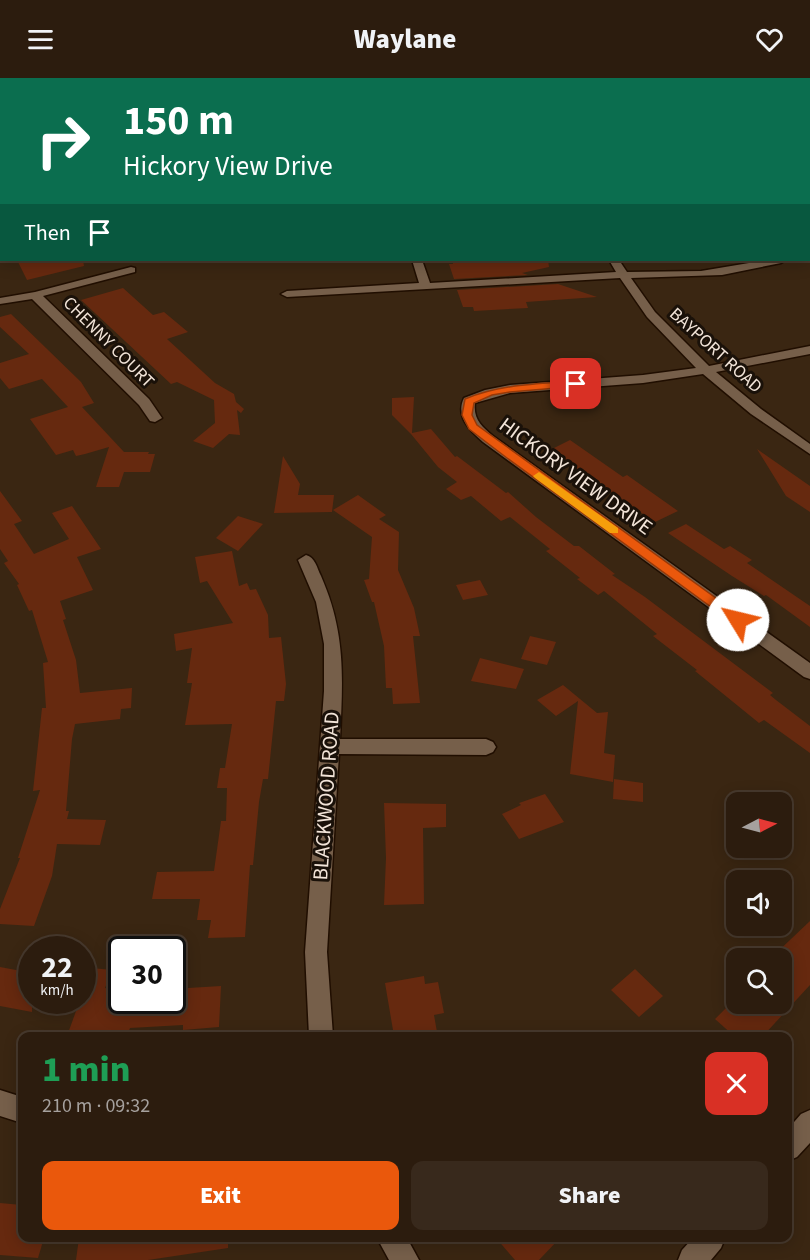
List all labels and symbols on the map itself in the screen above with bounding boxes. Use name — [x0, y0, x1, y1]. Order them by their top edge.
street label: CHENNY COURT — [57, 291, 160, 394]
street label: BAYPORT ROAD — [664, 302, 767, 399]
pin — [550, 358, 601, 409]
street label: HICKORY VIEW DRIVE — [493, 410, 659, 542]
position arrow — [706, 588, 770, 652]
street label: BLACKWOOD ROAD — [305, 711, 347, 881]
north arrow — [726, 792, 792, 858]
speed limit sign: 30 — [108, 936, 186, 1014]

